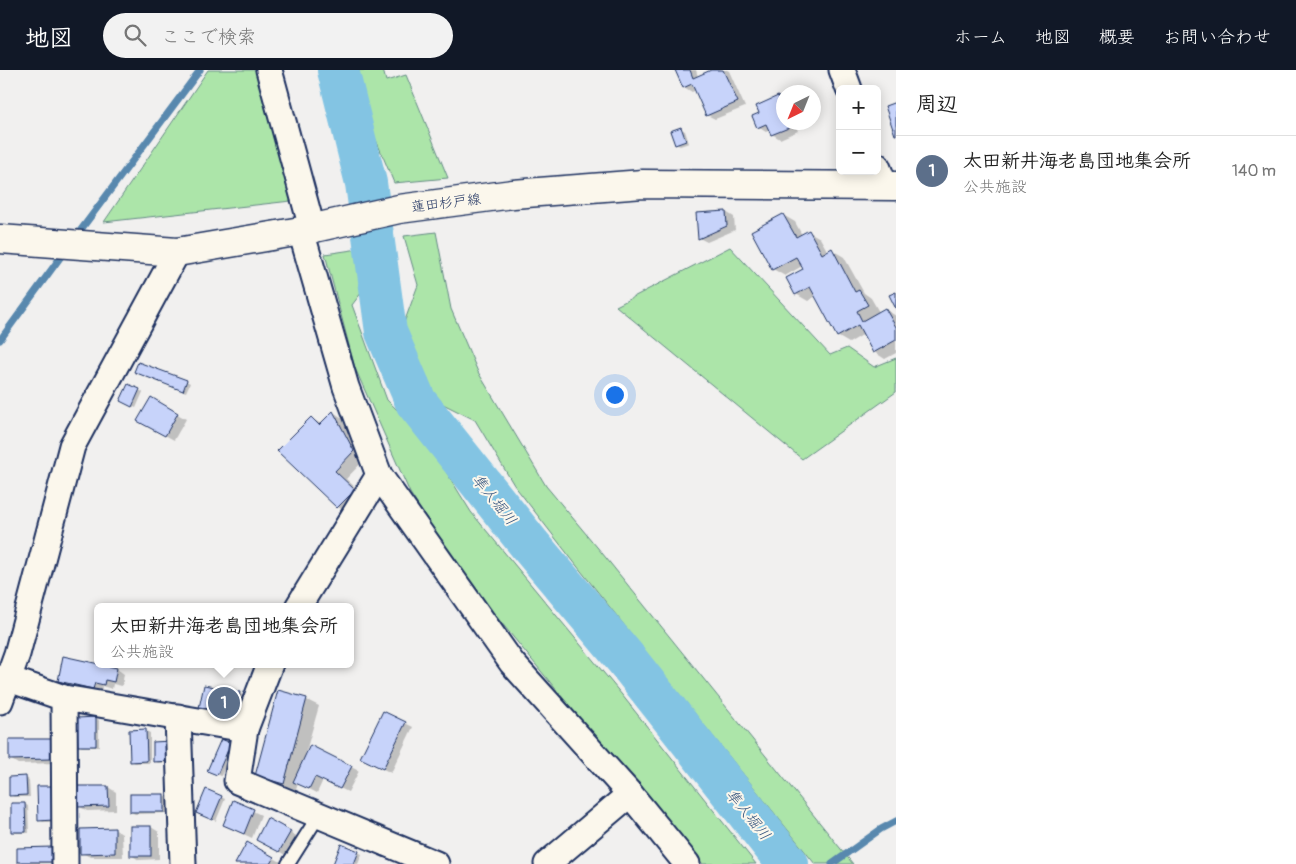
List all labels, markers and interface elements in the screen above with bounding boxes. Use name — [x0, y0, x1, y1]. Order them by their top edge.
search box — [103, 13, 453, 58]
icon: search — [121, 21, 149, 49]
text: 地図 — [25, 24, 73, 53]
text: ここで検索 — [161, 25, 256, 49]
text: ホーム — [954, 26, 1007, 49]
text: 地図 — [1035, 26, 1071, 49]
text: 概要 — [1099, 26, 1135, 49]
text: お問い合わせ — [1163, 26, 1271, 49]
north arrow — [776, 85, 821, 130]
map controls — [836, 85, 881, 175]
button: + — [836, 85, 881, 130]
text: 周辺 — [916, 91, 958, 118]
button: − — [836, 130, 881, 175]
text: 太田新井海老島団地集会所 — [963, 149, 1191, 173]
text: 1 — [929, 161, 935, 181]
text: 140 m — [1232, 161, 1276, 181]
text: 公共施設 — [963, 177, 1027, 197]
street label: 蓮田杉戸線 — [410, 190, 482, 216]
your location — [602, 382, 628, 408]
water label: 隼人堀川 — [468, 471, 520, 529]
popup — [94, 603, 354, 668]
text: 太田新井海老島団地集会所 — [110, 614, 338, 638]
text: 公共施設 — [110, 642, 174, 662]
pin: 1 — [208, 684, 240, 722]
water label: 隼人堀川 — [722, 786, 774, 844]

